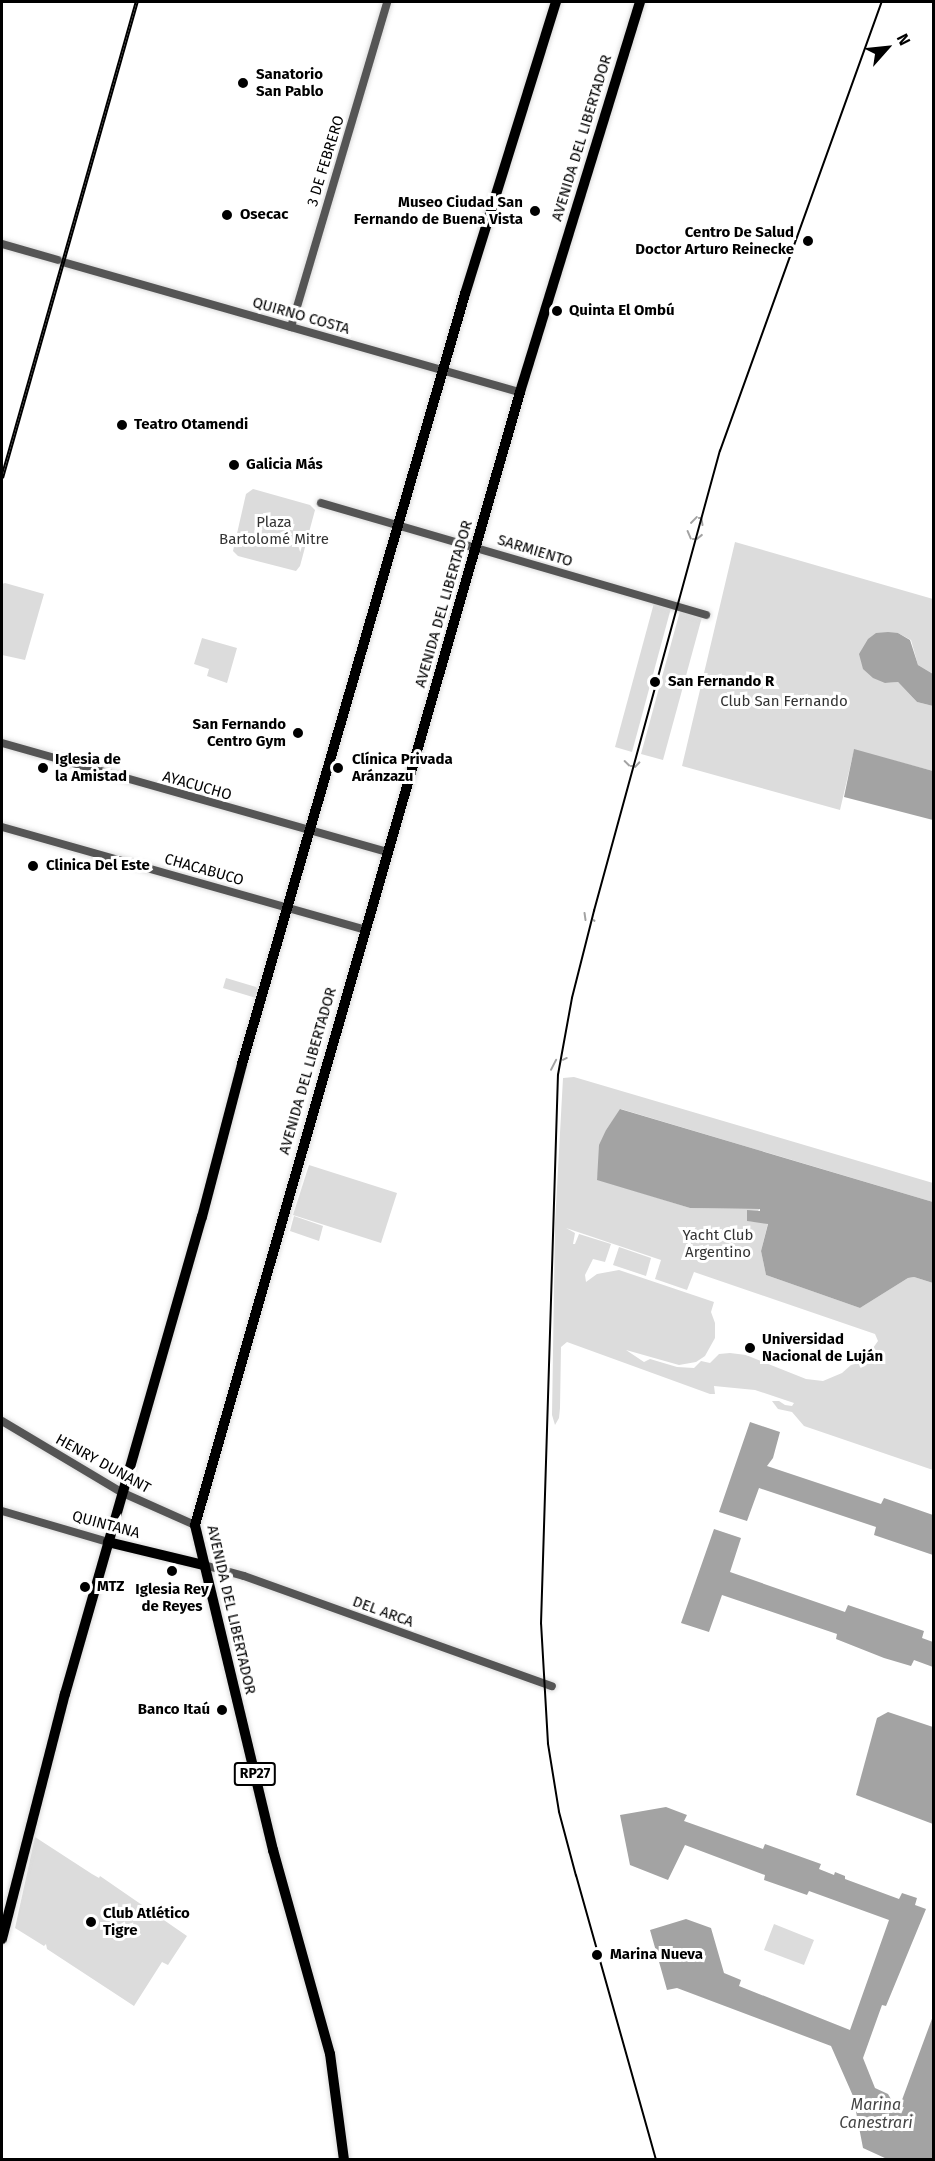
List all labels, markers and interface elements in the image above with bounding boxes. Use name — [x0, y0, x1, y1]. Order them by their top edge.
north arrow — [857, 18, 917, 78]
text: N — [893, 31, 914, 49]
street label: AVENIDA DEL LIBERTADOR — [548, 53, 616, 223]
place label: Sanatorio San Pablo — [256, 65, 324, 100]
marker: Sanatorio San Pablo — [234, 74, 252, 92]
street label: 3 DE FEBRERO — [304, 113, 348, 209]
place label: Museo Ciudad San Fernando de Buena Vista — [354, 193, 523, 228]
marker: Museo Ciudad San Fernando de Buena Vista — [528, 204, 542, 218]
marker: Osecac — [218, 206, 236, 224]
place label: Osecac — [240, 206, 288, 224]
place label: Centro De Salud Doctor Arturo Reinecke — [635, 223, 794, 258]
marker: Centro De Salud Doctor Arturo Reinecke — [799, 232, 817, 250]
street label: QUIRNO COSTA — [250, 294, 352, 338]
place label: Quinta El Ombú — [569, 302, 675, 320]
marker: Quinta El Ombú — [550, 304, 564, 318]
place label: Teatro Otamendi — [134, 416, 248, 434]
marker: Teatro Otamendi — [115, 418, 129, 432]
place label: Galicia Más — [246, 456, 323, 474]
marker: Galicia Más — [227, 458, 241, 472]
park label: Plaza Bartolomé Mitre — [219, 513, 329, 548]
street label: AVENIDA DEL LIBERTADOR — [411, 518, 477, 690]
street label: SARMIENTO — [495, 531, 575, 571]
marker: San Fernando R — [646, 673, 664, 691]
place label: San Fernando R — [668, 673, 774, 691]
park label: Club San Fernando — [720, 693, 848, 711]
place label: San Fernando Centro Gym — [193, 715, 286, 750]
marker: San Fernando Centro Gym — [291, 726, 305, 740]
place label: Iglesia de la Amistad — [55, 750, 127, 785]
place label: Clínica Privada Aránzazu — [352, 750, 453, 785]
marker: Clínica Privada Aránzazu — [329, 759, 347, 777]
marker: Iglesia de la Amistad — [36, 761, 50, 775]
street label: AYACUCHO — [160, 768, 234, 804]
street label: CHACABUCO — [162, 850, 246, 890]
marker: Clinica Del Este — [24, 857, 42, 875]
place label: Clinica Del Este — [46, 857, 150, 875]
street label: AVENIDA DEL LIBERTADOR — [275, 985, 341, 1157]
park label: Yacht Club Argentino — [683, 1226, 753, 1261]
place label: Universidad Nacional de Luján — [762, 1330, 883, 1365]
marker: Universidad Nacional de Luján — [743, 1341, 757, 1355]
street label: HENRY DUNANT — [52, 1430, 154, 1498]
street label: QUINTANA — [70, 1507, 142, 1543]
street label: AVENIDA DEL LIBERTADOR — [203, 1524, 259, 1696]
marker: Iglesia Rey de Reyes — [165, 1564, 179, 1578]
place label: MTZ — [97, 1578, 124, 1596]
marker: MTZ — [78, 1580, 92, 1594]
place label: Iglesia Rey de Reyes — [135, 1580, 209, 1615]
street label: DEL ARCA — [350, 1593, 416, 1631]
place label: Banco Itaú — [138, 1701, 210, 1719]
marker: Banco Itaú — [215, 1703, 229, 1717]
road number: RP27 — [232, 1763, 278, 1785]
place label: Club Atlético Tigre — [103, 1904, 190, 1939]
marker: Club Atlético Tigre — [84, 1915, 98, 1929]
marker: Marina Nueva — [588, 1946, 606, 1964]
place label: Marina Nueva — [610, 1946, 703, 1964]
water label: Marina Canestrari — [839, 2095, 913, 2133]

